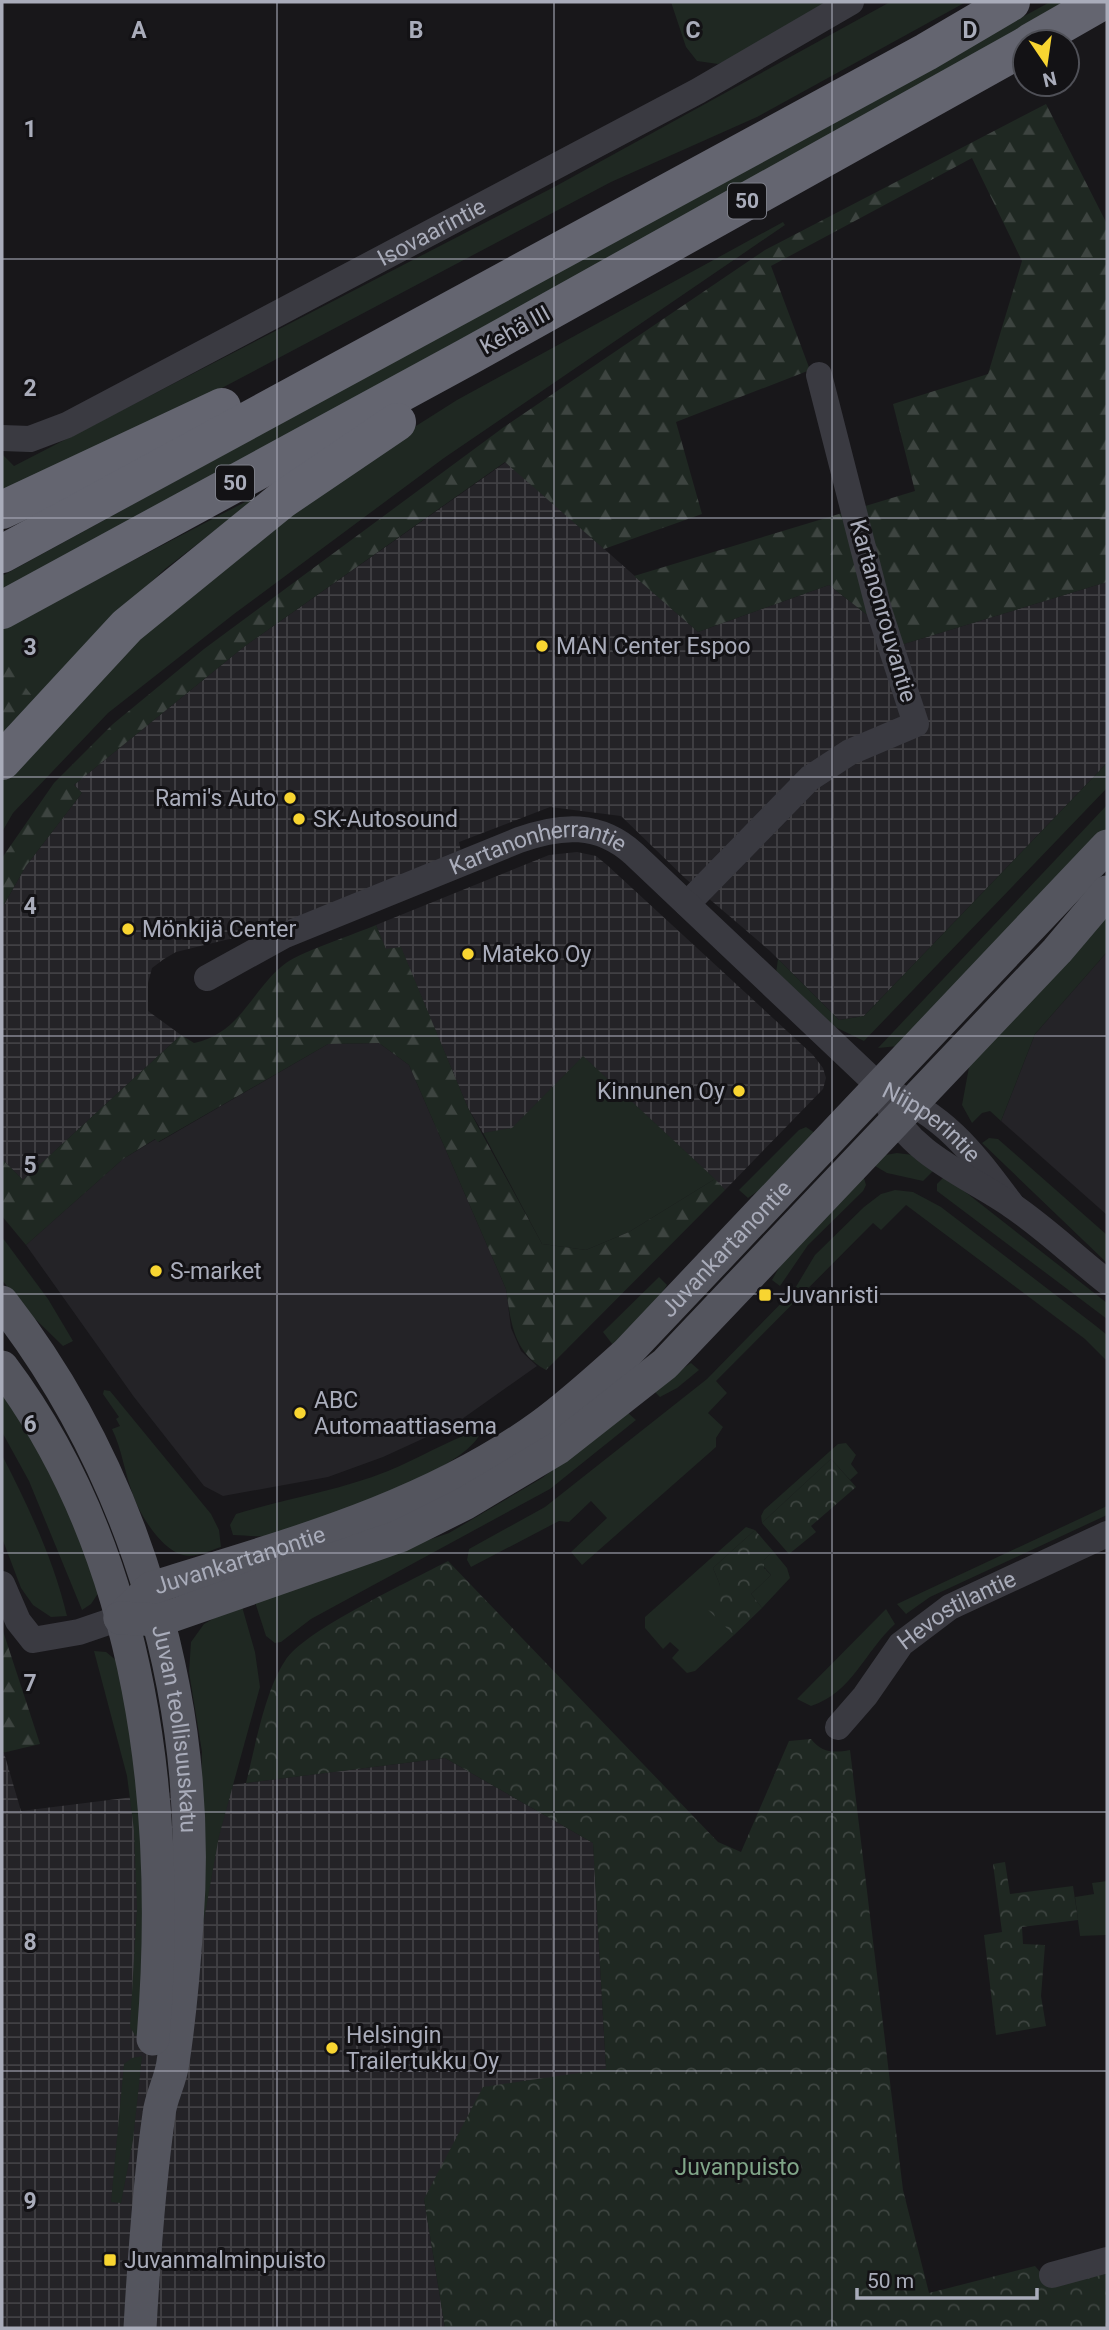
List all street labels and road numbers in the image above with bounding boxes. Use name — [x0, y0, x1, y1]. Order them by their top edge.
road number: 50 — [728, 184, 766, 218]
street label: Isovaarintie — [373, 192, 490, 272]
street label: Kehä III — [475, 300, 555, 360]
road number: 50 — [216, 466, 254, 500]
street label: Kartanonrouvantie — [844, 517, 922, 705]
street label: Kartanonherrantie — [446, 816, 632, 880]
street label: Niipperintie — [878, 1077, 986, 1168]
street label: Juvankartanontie — [655, 1175, 797, 1323]
street label: Juvankartanontie — [151, 1520, 329, 1600]
street label: Hevostilantie — [892, 1565, 1020, 1656]
street label: Juvan teollisuuskatu — [146, 1622, 203, 1833]

